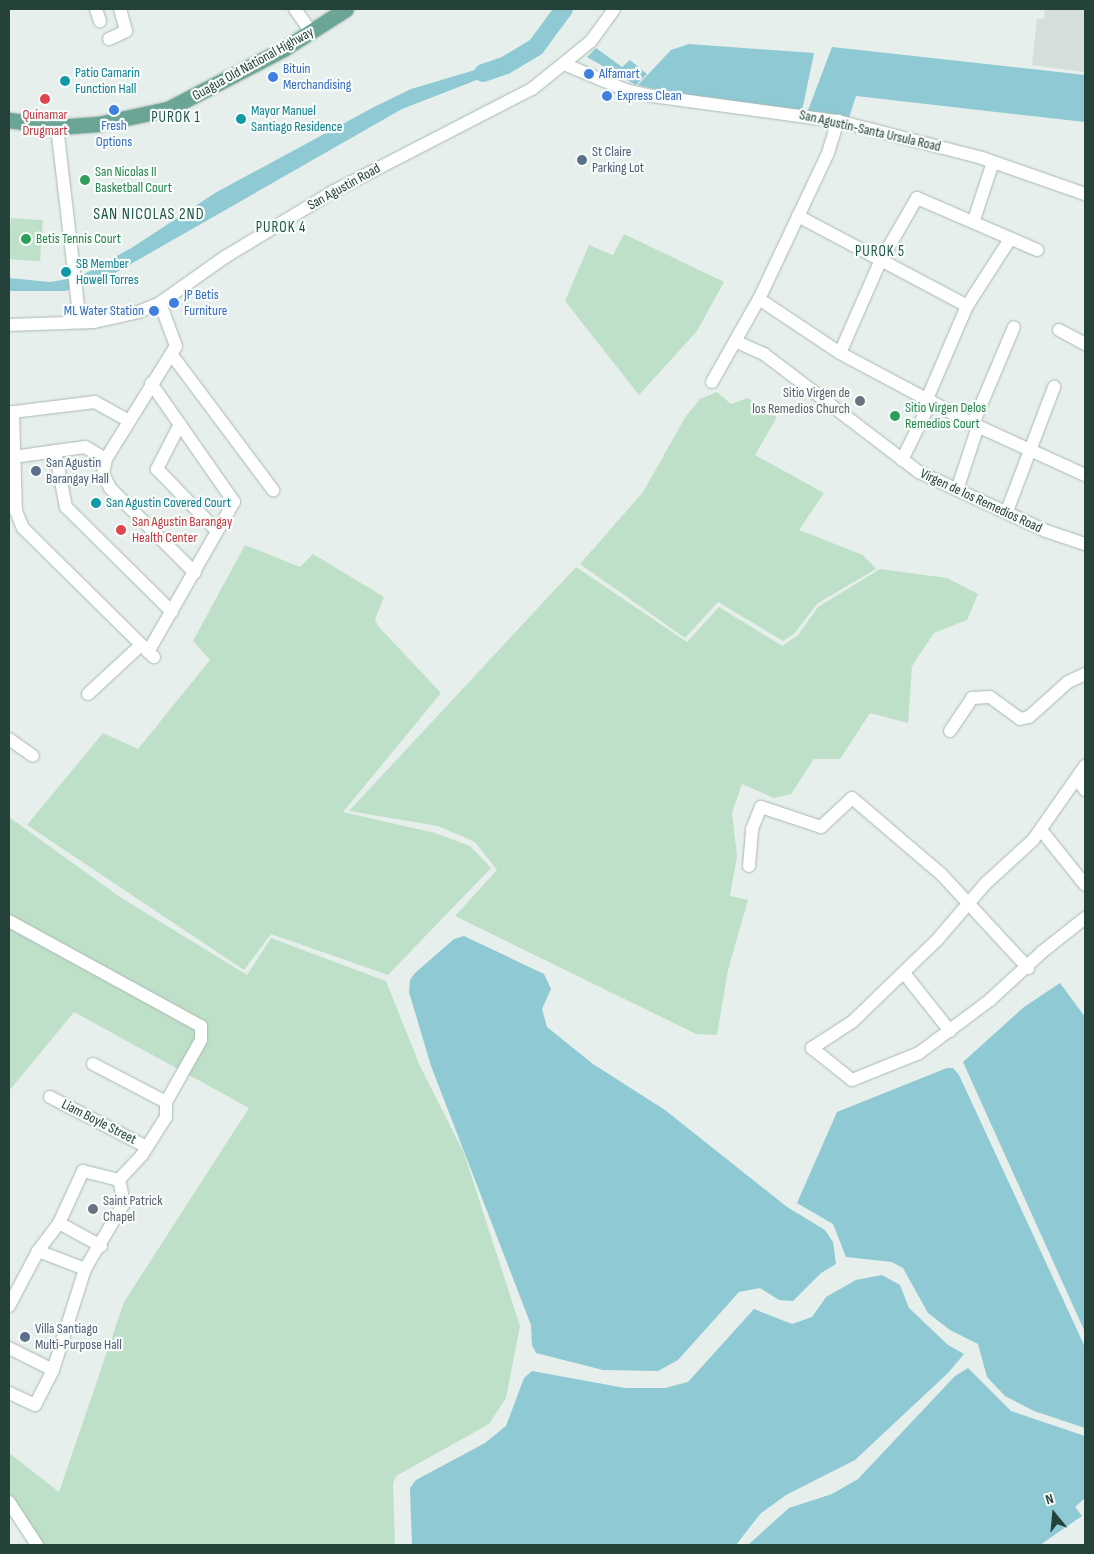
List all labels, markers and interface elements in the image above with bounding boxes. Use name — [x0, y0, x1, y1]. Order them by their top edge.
street label: Guagua Old National Highway — [189, 24, 317, 104]
place label: Bituin Merchandising — [283, 61, 351, 94]
place label: Patio Camarin Function Hall — [75, 65, 140, 98]
place label: Alfamart — [599, 66, 640, 82]
marker: Alfamart — [583, 68, 595, 80]
marker: Bituin Merchandising — [267, 71, 279, 83]
marker: Patio Camarin Function Hall — [59, 75, 71, 87]
place label: Express Clean — [617, 88, 682, 104]
marker: Express Clean — [601, 90, 613, 102]
marker: Quinamar Drugmart — [39, 93, 51, 105]
place label: Mayor Manuel Santiago Residence — [251, 103, 342, 136]
marker: Fresh Options — [108, 104, 120, 116]
place label: Quinamar Drugmart — [22, 107, 68, 140]
street label: San Agustin-Santa Ursula Road — [798, 107, 942, 155]
district label: PUROK 1 — [150, 109, 202, 127]
marker: Mayor Manuel Santiago Residence — [235, 113, 247, 125]
place label: Fresh Options — [96, 118, 132, 150]
place label: St Claire Parking Lot — [592, 144, 644, 176]
marker: St Claire Parking Lot — [576, 154, 588, 166]
street label: San Agustin Road — [305, 160, 383, 214]
place label: San Nicolas II Basketball Court — [95, 164, 172, 196]
marker: San Nicolas II Basketball Court — [79, 174, 91, 186]
district label: SAN NICOLAS 2ND — [91, 205, 207, 225]
district label: PUROK 4 — [255, 219, 307, 237]
place label: Betis Tennis Court — [36, 231, 121, 247]
marker: Betis Tennis Court — [20, 233, 32, 245]
district label: PUROK 5 — [854, 243, 906, 261]
place label: SB Member Howell Torres — [76, 256, 139, 288]
marker: SB Member Howell Torres — [60, 266, 72, 278]
place label: JP Betis Furniture — [184, 287, 227, 320]
marker: JP Betis Furniture — [168, 297, 180, 309]
place label: ML Water Station — [64, 303, 144, 319]
marker: ML Water Station — [148, 305, 160, 317]
place label: Sitio Virgen de los Remedios Church — [752, 385, 850, 418]
marker: Sitio Virgen de los Remedios Church — [854, 395, 866, 407]
place label: Sitio Virgen Delos Remedios Court — [905, 400, 986, 432]
marker: Sitio Virgen Delos Remedios Court — [889, 410, 901, 422]
place label: San Agustin Barangay Hall — [46, 455, 109, 488]
marker: San Agustin Barangay Hall — [30, 465, 42, 477]
street label: Virgen de los Remedios Road — [917, 465, 1045, 537]
place label: San Agustin Covered Court — [106, 495, 231, 511]
marker: San Agustin Covered Court — [90, 497, 102, 509]
place label: San Agustin Barangay Health Center — [132, 514, 232, 546]
marker: San Agustin Barangay Health Center — [114, 523, 128, 537]
street label: Liam Boyle Street — [59, 1096, 139, 1148]
place label: Saint Patrick Chapel — [103, 1193, 163, 1226]
marker: Saint Patrick Chapel — [87, 1203, 99, 1215]
place label: Villa Santiago Multi-Purpose Hall — [35, 1321, 122, 1354]
marker: Villa Santiago Multi-Purpose Hall — [19, 1331, 31, 1343]
north arrow — [1029, 1489, 1079, 1539]
text: N — [1043, 1490, 1056, 1508]

